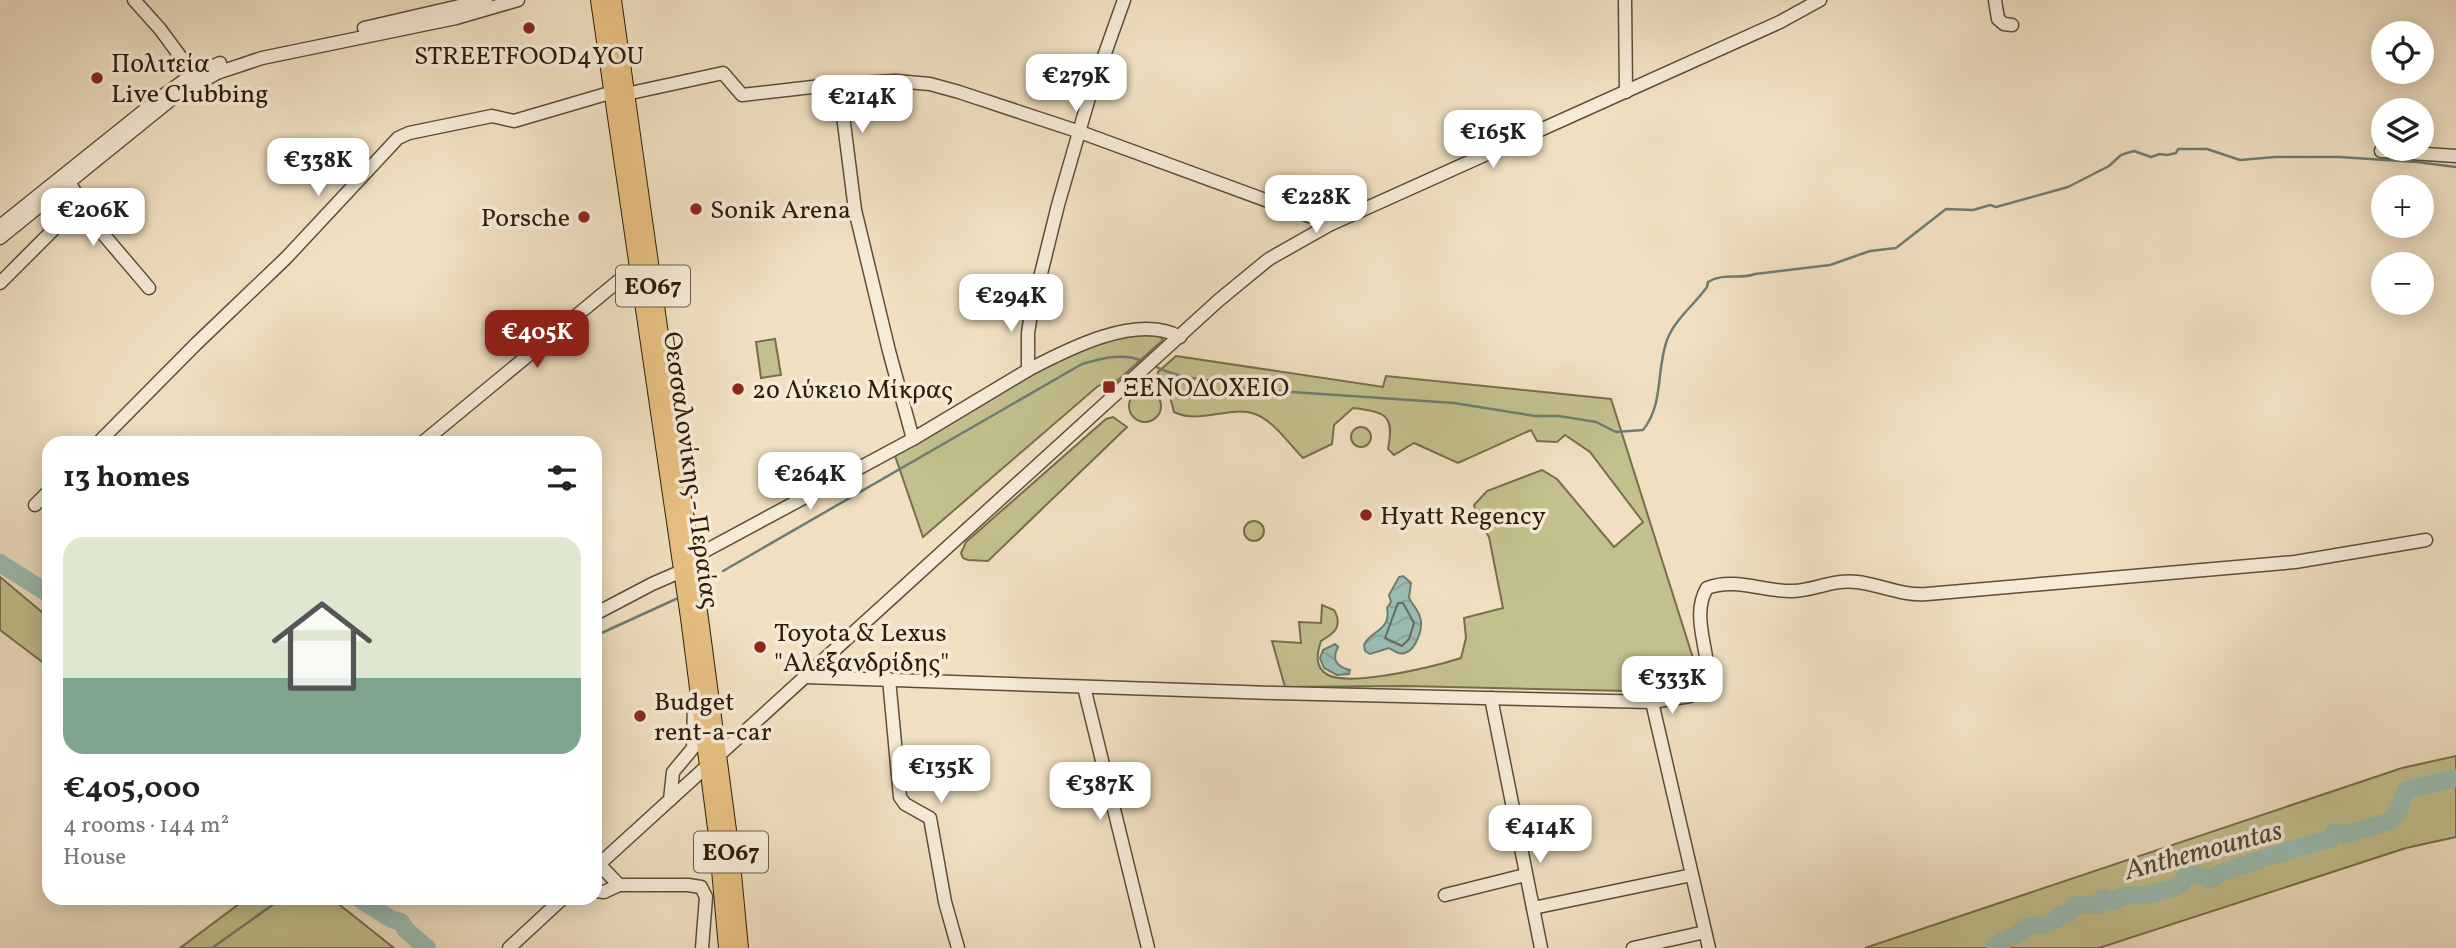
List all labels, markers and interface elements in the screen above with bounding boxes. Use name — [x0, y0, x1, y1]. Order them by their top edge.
marker: STREETFOOD4YOU — [521, 20, 537, 36]
map controls — [2371, 21, 2434, 315]
button: locate — [2371, 21, 2434, 84]
place label: STREETFOOD4YOU — [414, 39, 644, 75]
place label: Πολιτεία Live Clubbing — [111, 47, 269, 113]
pin: €279K — [1027, 54, 1125, 114]
text: €279K — [1042, 61, 1110, 93]
marker: Πολιτεία Live Clubbing — [89, 70, 105, 86]
pin: €214K — [813, 76, 911, 135]
text: €214K — [828, 82, 896, 114]
button: layers — [2371, 98, 2434, 161]
pin: €165K — [1444, 110, 1542, 170]
text: €165K — [1460, 117, 1526, 149]
pin: €338K — [269, 138, 367, 198]
text: €338K — [283, 145, 353, 177]
button: + — [2371, 175, 2434, 238]
pin: €228K — [1267, 176, 1365, 235]
text: €228K — [1281, 182, 1351, 214]
pin: €206K — [44, 188, 142, 248]
place label: Sonik Arena — [710, 193, 851, 229]
text: €206K — [57, 195, 129, 227]
place label: Porsche — [481, 201, 570, 237]
marker: Sonik Arena — [688, 201, 704, 217]
marker: Porsche — [576, 209, 592, 225]
button: − — [2371, 252, 2434, 315]
road number: ΕΟ67 — [616, 265, 690, 306]
pin: €294K — [962, 274, 1060, 334]
text: €294K — [975, 281, 1047, 313]
pin: €405K — [488, 310, 586, 370]
text: €405K — [501, 317, 573, 349]
street label: Θεσσαλονίκης - Περαίας — [653, 330, 727, 611]
place label: ΞΕΝΟΔΟΧΕΙΟ — [1123, 371, 1289, 407]
place label: 2ο Λύκειο Μίκρας — [752, 373, 953, 409]
marker: ΞΕΝΟΔΟΧΕΙΟ — [1101, 379, 1117, 395]
marker: 2ο Λύκειο Μίκρας — [730, 381, 746, 397]
pin: €264K — [761, 452, 859, 512]
text: 13 homes — [63, 457, 190, 499]
icon: filters — [543, 459, 581, 497]
text: €264K — [774, 459, 846, 491]
place label: Hyatt Regency — [1380, 499, 1546, 535]
marker: Hyatt Regency — [1358, 507, 1374, 523]
icon: home — [259, 583, 385, 709]
place label: Toyota & Lexus "Αλεξανδρίδης" — [774, 616, 949, 682]
marker: Toyota & Lexus "Αλεξανδρίδης" — [752, 639, 768, 655]
pin: €333K — [1623, 656, 1721, 716]
text: €333K — [1638, 663, 1706, 695]
place label: Budget rent-a-car — [654, 685, 772, 751]
marker: Budget rent-a-car — [632, 708, 648, 724]
pin: €135K — [892, 746, 990, 805]
text: €135K — [908, 752, 974, 784]
pin: €387K — [1051, 762, 1149, 822]
text: €405,000 — [63, 768, 200, 810]
text: €387K — [1066, 769, 1134, 801]
pin: €414K — [1491, 806, 1589, 865]
text: 4 rooms · 144 m² — [63, 810, 229, 842]
text: €414K — [1505, 812, 1575, 844]
water label: Anthemountas — [2120, 812, 2287, 891]
road number: ΕΟ67 — [694, 832, 768, 872]
text: House — [63, 842, 126, 874]

